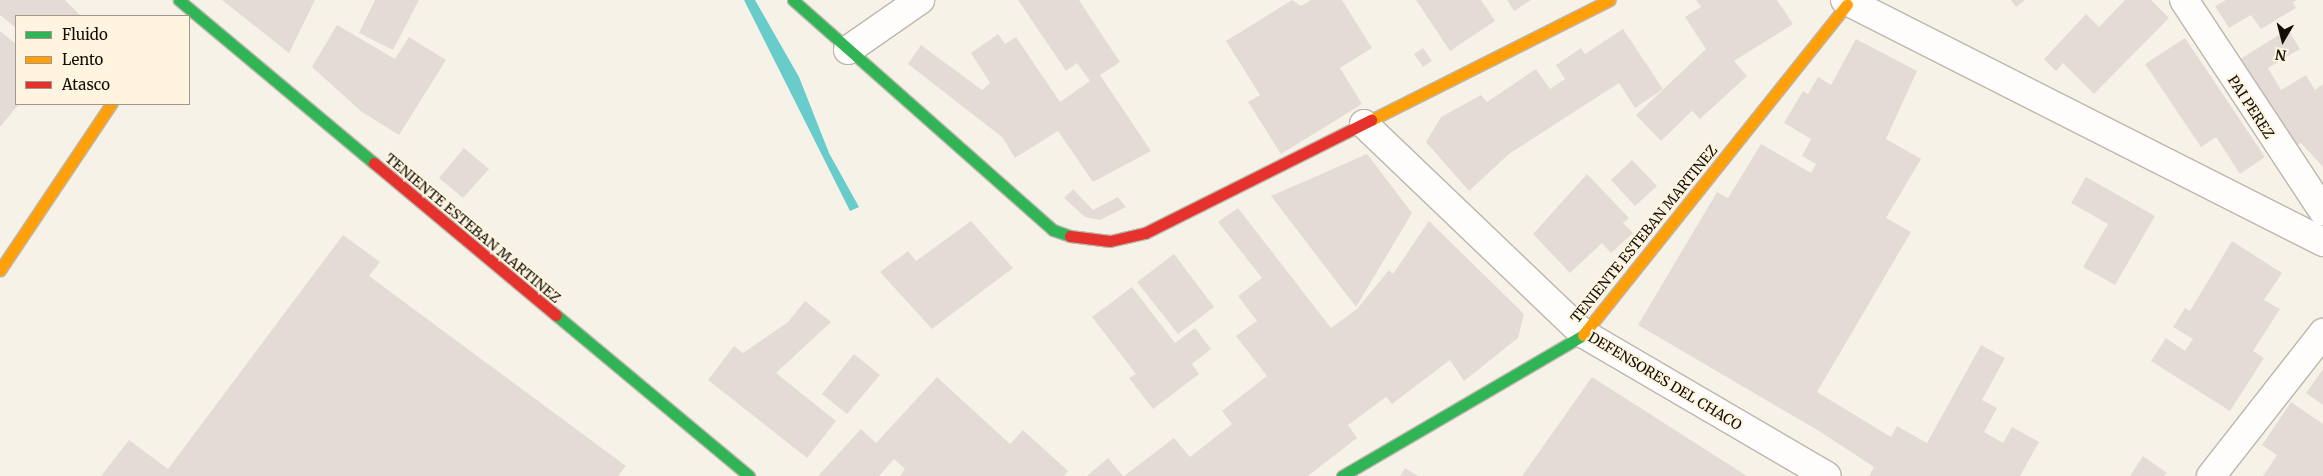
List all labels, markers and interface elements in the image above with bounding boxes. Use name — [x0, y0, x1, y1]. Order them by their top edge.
legend — [15, 15, 190, 105]
north arrow — [2258, 15, 2308, 65]
text: Fluido — [62, 25, 108, 44]
text: N — [2274, 45, 2288, 65]
text: Lento — [62, 50, 103, 69]
street label: PAI PEREZ — [2224, 72, 2278, 142]
text: Atasco — [62, 75, 110, 94]
street label: TENIENTE ESTEBAN MARTINEZ — [1567, 142, 1721, 326]
street label: TENIENTE ESTEBAN MARTINEZ — [382, 150, 564, 306]
street label: DEFENSORES DEL CHACO — [1585, 328, 1745, 434]

